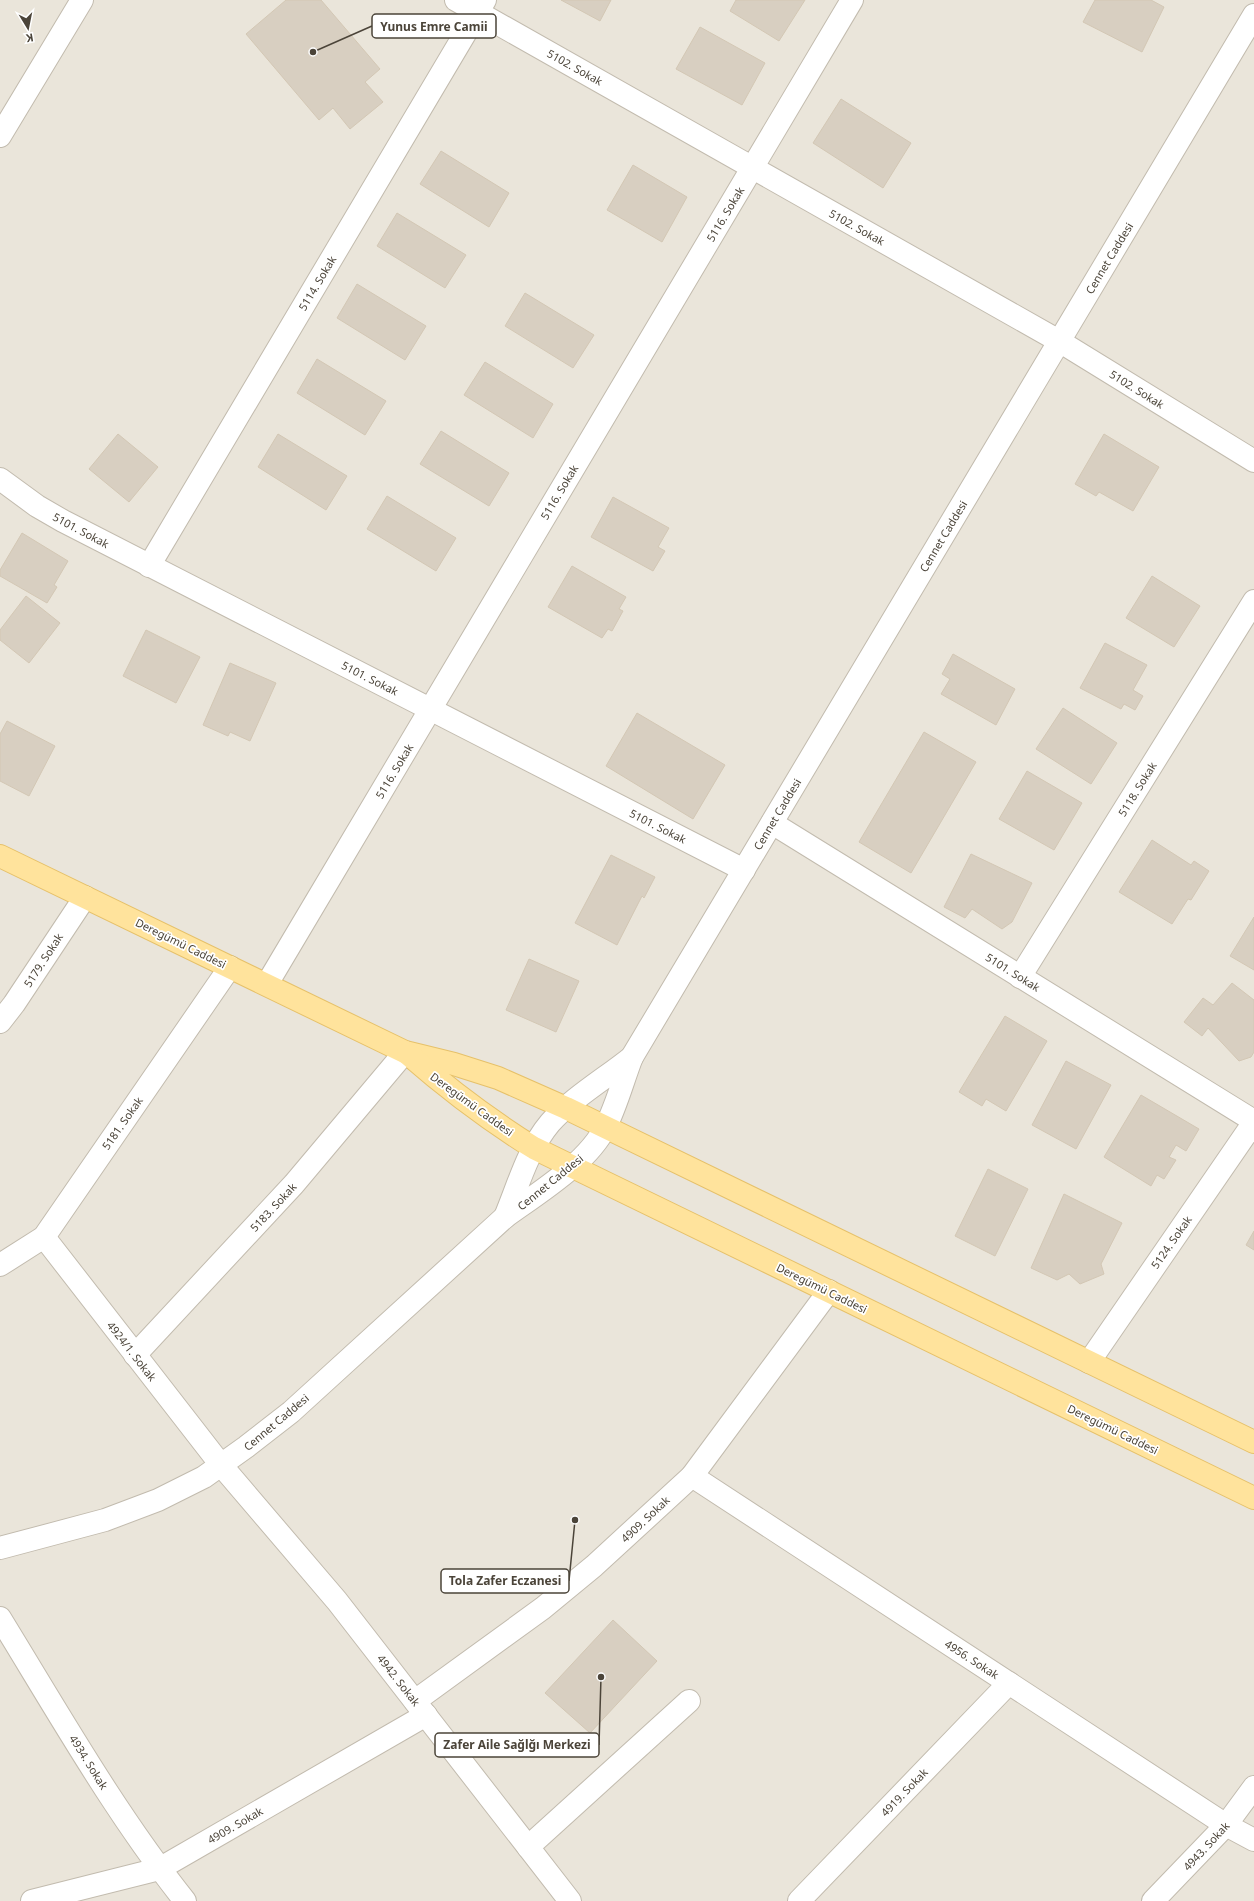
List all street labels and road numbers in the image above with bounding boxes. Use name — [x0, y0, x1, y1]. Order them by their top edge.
street label: 5102. Sokak — [544, 46, 606, 89]
street label: 5116. Sokak — [703, 184, 747, 244]
street label: 5102. Sokak — [826, 206, 888, 249]
street label: Cennet Caddesi — [1082, 220, 1136, 296]
street label: 5114. Sokak — [295, 253, 339, 313]
street label: 5102. Sokak — [1107, 366, 1167, 412]
street label: 5116. Sokak — [537, 462, 581, 522]
street label: Cennet Caddesi — [916, 498, 970, 574]
street label: 5101. Sokak — [50, 509, 112, 551]
street label: 5101. Sokak — [339, 657, 401, 699]
street label: 5116. Sokak — [372, 741, 416, 801]
street label: 5118. Sokak — [1114, 759, 1160, 819]
street label: Cennet Caddesi — [750, 776, 804, 852]
street label: 5101. Sokak — [627, 805, 689, 847]
street label: Deregümü Caddesi — [133, 915, 229, 971]
street label: 5179. Sokak — [20, 930, 66, 990]
street label: 5101. Sokak — [983, 949, 1043, 995]
street label: Deregümü Caddesi — [427, 1069, 517, 1139]
street label: 5181. Sokak — [98, 1093, 146, 1153]
street label: Cennet Caddesi — [514, 1151, 586, 1213]
street label: 5183. Sokak — [247, 1179, 300, 1235]
street label: 5124. Sokak — [1147, 1212, 1195, 1272]
street label: Deregümü Caddesi — [774, 1260, 870, 1316]
street label: 4924/1. Sokak — [104, 1318, 160, 1384]
street label: Cennet Caddesi — [240, 1390, 312, 1454]
street label: Deregümü Caddesi — [1065, 1401, 1161, 1457]
street label: 4909. Sokak — [617, 1492, 673, 1545]
street label: 4956. Sokak — [942, 1636, 1002, 1682]
street label: 4942. Sokak — [374, 1651, 424, 1709]
street label: 4934. Sokak — [66, 1732, 112, 1792]
street label: 4919. Sokak — [877, 1765, 931, 1819]
street label: 4909. Sokak — [205, 1803, 266, 1847]
street label: 4943. Sokak — [1180, 1818, 1233, 1874]

